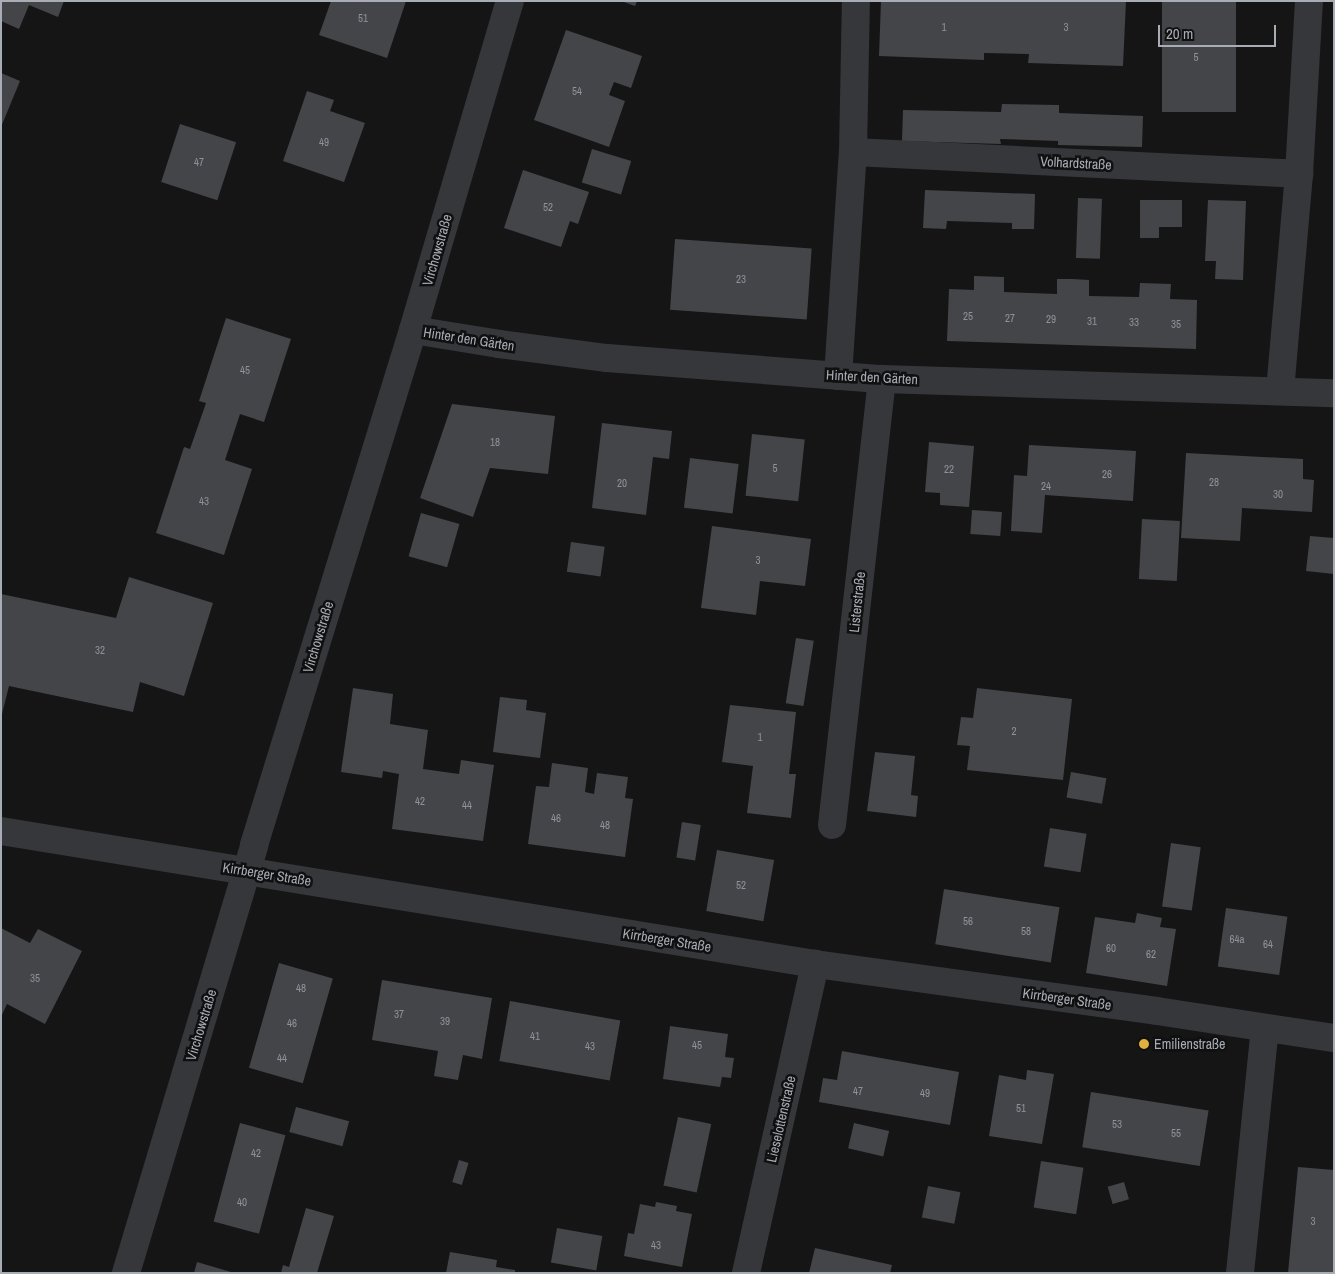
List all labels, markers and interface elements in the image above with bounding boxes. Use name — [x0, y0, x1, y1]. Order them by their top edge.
house number: 51 — [358, 11, 368, 25]
scale bar — [1160, 15, 1278, 47]
house number: 1 — [941, 20, 947, 34]
house number: 3 — [1063, 20, 1069, 34]
text: 20 m — [1166, 23, 1193, 44]
house number: 5 — [1193, 50, 1199, 64]
house number: 54 — [572, 84, 582, 98]
house number: 49 — [319, 135, 329, 149]
street label: Volhardstraße — [1040, 153, 1112, 173]
house number: 47 — [194, 155, 204, 169]
house number: 52 — [543, 200, 553, 214]
street label: Virchowstraße — [419, 212, 455, 288]
house number: 23 — [736, 272, 746, 286]
house number: 25 — [963, 309, 973, 323]
house number: 27 — [1005, 311, 1015, 325]
house number: 29 — [1046, 312, 1056, 326]
house number: 31 — [1087, 314, 1097, 328]
house number: 33 — [1129, 315, 1139, 329]
house number: 35 — [1171, 317, 1181, 331]
street label: Hinter den Gärten — [422, 324, 516, 354]
house number: 45 — [240, 363, 250, 377]
street label: Hinter den Gärten — [826, 366, 918, 388]
house number: 18 — [490, 435, 500, 449]
house number: 5 — [772, 461, 778, 475]
house number: 22 — [944, 462, 954, 476]
house number: 26 — [1102, 467, 1112, 481]
house number: 28 — [1209, 475, 1219, 489]
house number: 20 — [617, 476, 627, 490]
house number: 24 — [1041, 479, 1051, 493]
house number: 30 — [1273, 487, 1283, 501]
house number: 43 — [199, 494, 209, 508]
house number: 3 — [755, 553, 761, 567]
street label: Listerstraße — [845, 571, 869, 633]
street label: Virchowstraße — [299, 599, 337, 675]
house number: 32 — [95, 643, 105, 657]
house number: 2 — [1011, 724, 1017, 738]
house number: 1 — [757, 730, 763, 744]
house number: 42 — [415, 794, 425, 808]
house number: 44 — [462, 798, 472, 812]
house number: 46 — [551, 811, 561, 825]
house number: 48 — [600, 818, 610, 832]
street label: Kirrberger Straße — [222, 859, 312, 889]
house number: 52 — [736, 878, 746, 892]
house number: 56 — [963, 914, 973, 928]
house number: 58 — [1021, 924, 1031, 938]
street label: Kirrberger Straße — [622, 925, 712, 955]
house number: 64a — [1229, 932, 1245, 946]
house number: 64 — [1263, 937, 1273, 951]
house number: 60 — [1106, 941, 1116, 955]
house number: 62 — [1146, 947, 1156, 961]
house number: 35 — [30, 971, 40, 985]
house number: 48 — [296, 981, 306, 995]
street label: Kirrberger Straße — [1022, 984, 1112, 1014]
street label: Virchowstraße — [182, 987, 220, 1063]
house number: 37 — [394, 1007, 404, 1021]
house number: 39 — [440, 1014, 450, 1028]
house number: 46 — [287, 1016, 297, 1030]
house number: 41 — [530, 1029, 540, 1043]
place label: Emilienstraße — [1154, 1036, 1225, 1052]
house number: 45 — [692, 1038, 702, 1052]
marker: Emilienstraße — [1138, 1038, 1150, 1050]
house number: 43 — [585, 1039, 595, 1053]
house number: 44 — [277, 1051, 287, 1065]
street label: Lieselottenstraße — [763, 1074, 799, 1164]
house number: 47 — [853, 1084, 863, 1098]
house number: 49 — [920, 1086, 930, 1100]
house number: 51 — [1016, 1101, 1026, 1115]
house number: 53 — [1112, 1117, 1122, 1131]
house number: 55 — [1171, 1126, 1181, 1140]
house number: 42 — [251, 1146, 261, 1160]
house number: 40 — [237, 1195, 247, 1209]
house number: 3 — [1310, 1214, 1316, 1228]
house number: 43 — [651, 1238, 661, 1252]

